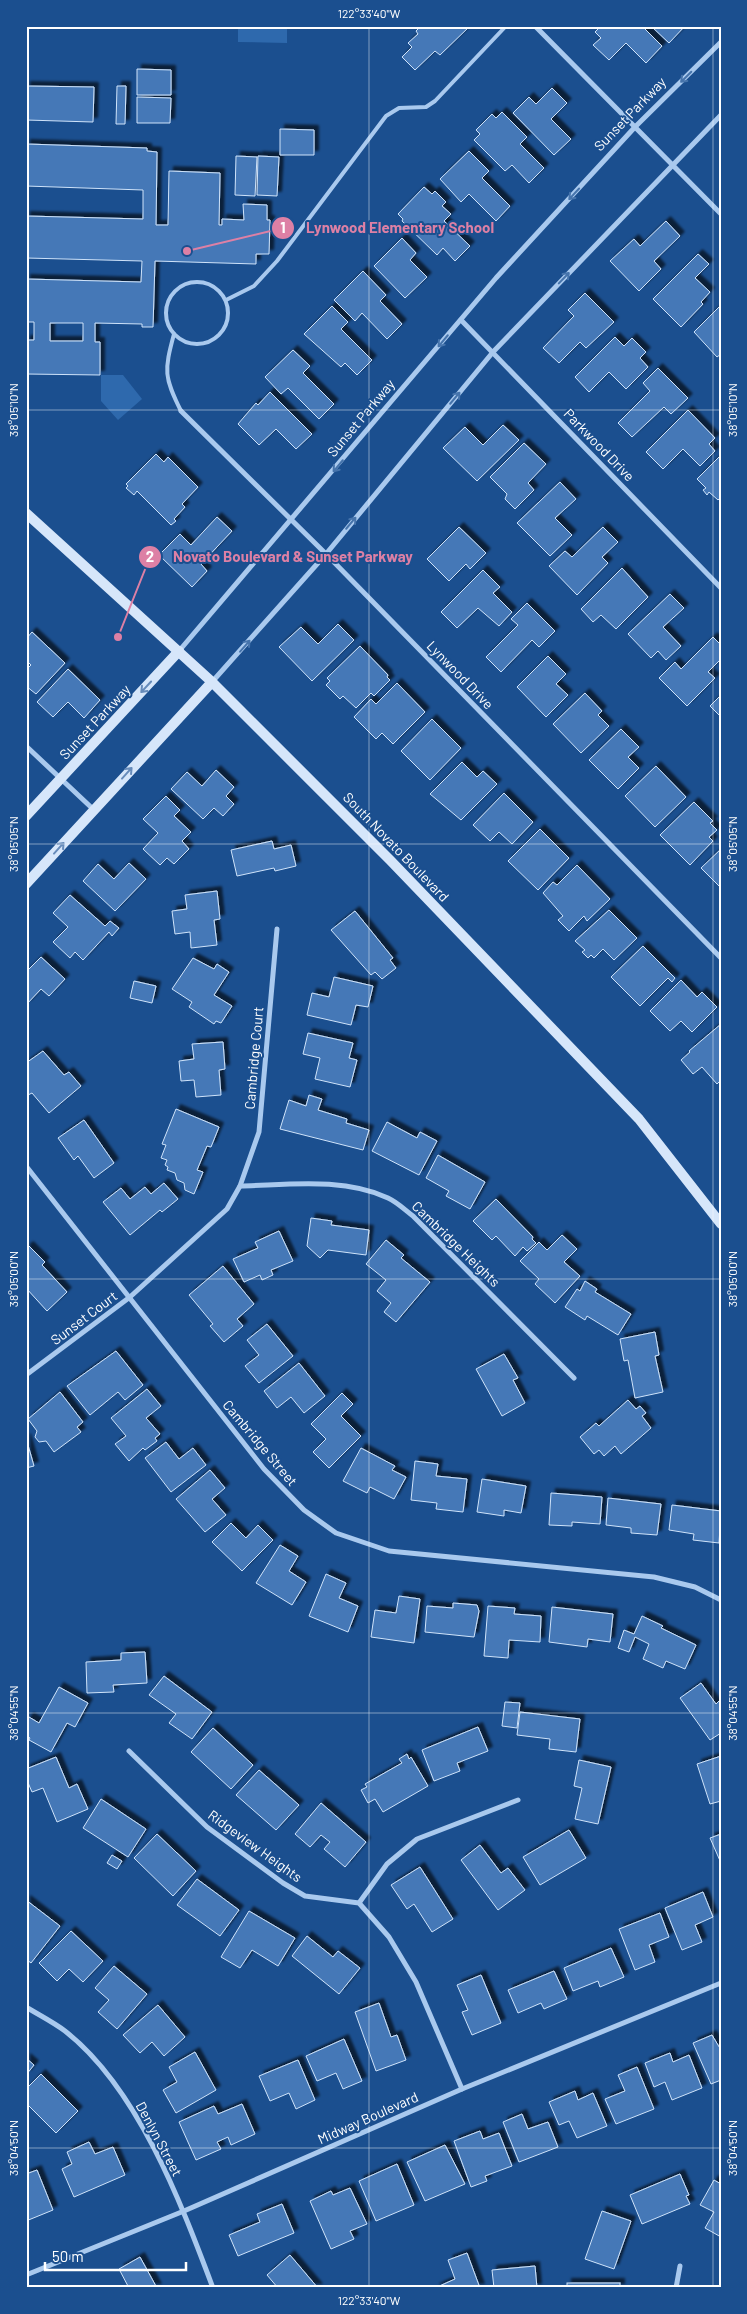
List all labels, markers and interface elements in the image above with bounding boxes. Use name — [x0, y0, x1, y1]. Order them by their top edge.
text: 122°33'40"W — [338, 6, 401, 20]
one-way arrow — [680, 70, 692, 83]
street label: Sunset Parkway — [590, 73, 670, 154]
one-way arrow — [568, 187, 580, 200]
callout: Lynwood Elementary School — [271, 213, 504, 243]
text: 1 — [280, 218, 286, 236]
text: Lynwood Elementary School — [306, 218, 494, 236]
one-way arrow — [558, 272, 570, 284]
one-way arrow — [437, 335, 448, 348]
street label: Sunset Parkway — [323, 375, 398, 460]
text: 38°05'10"N — [6, 383, 20, 437]
text: 38°05'10"N — [725, 383, 739, 437]
one-way arrow — [449, 392, 460, 405]
street label: Parkwood Drive — [561, 405, 638, 484]
one-way arrow — [333, 459, 344, 472]
one-way arrow — [345, 517, 356, 530]
callout: Novato Boulevard & Sunset Parkway — [138, 542, 423, 572]
text: 2 — [146, 547, 154, 565]
text: Novato Boulevard & Sunset Parkway — [173, 547, 413, 565]
street label: Lynwood Drive — [424, 637, 497, 712]
one-way arrow — [239, 640, 251, 653]
street label: Sunset Parkway — [56, 680, 134, 763]
one-way arrow — [140, 681, 152, 694]
one-way arrow — [121, 767, 133, 780]
street label: South Novato Boulevard — [340, 789, 453, 905]
text: 38°05'05"N — [6, 816, 20, 872]
text: 38°05'05"N — [725, 816, 739, 872]
one-way arrow — [53, 841, 65, 854]
street label: Cambridge Court — [241, 1006, 266, 1110]
street label: Cambridge Heights — [409, 1197, 504, 1290]
text: 38°05'00"N — [6, 1251, 20, 1307]
text: 38°05'00"N — [725, 1251, 739, 1307]
street label: Sunset Court — [47, 1287, 120, 1348]
street label: Cambridge Street — [219, 1396, 301, 1489]
text: 38°04'55"N — [6, 1685, 20, 1741]
text: 38°04'55"N — [725, 1685, 739, 1741]
street label: Ridgeview Heights — [205, 1806, 306, 1886]
street label: Midway Boulevard — [315, 2088, 421, 2147]
street label: Denlyn Street — [133, 2099, 186, 2179]
text: 38°04'50"N — [6, 2120, 20, 2176]
text: 38°04'50"N — [725, 2120, 739, 2176]
scale bar — [45, 2239, 186, 2271]
text: 50 m — [52, 2247, 84, 2265]
text: 122°33'40"W — [338, 2293, 401, 2307]

